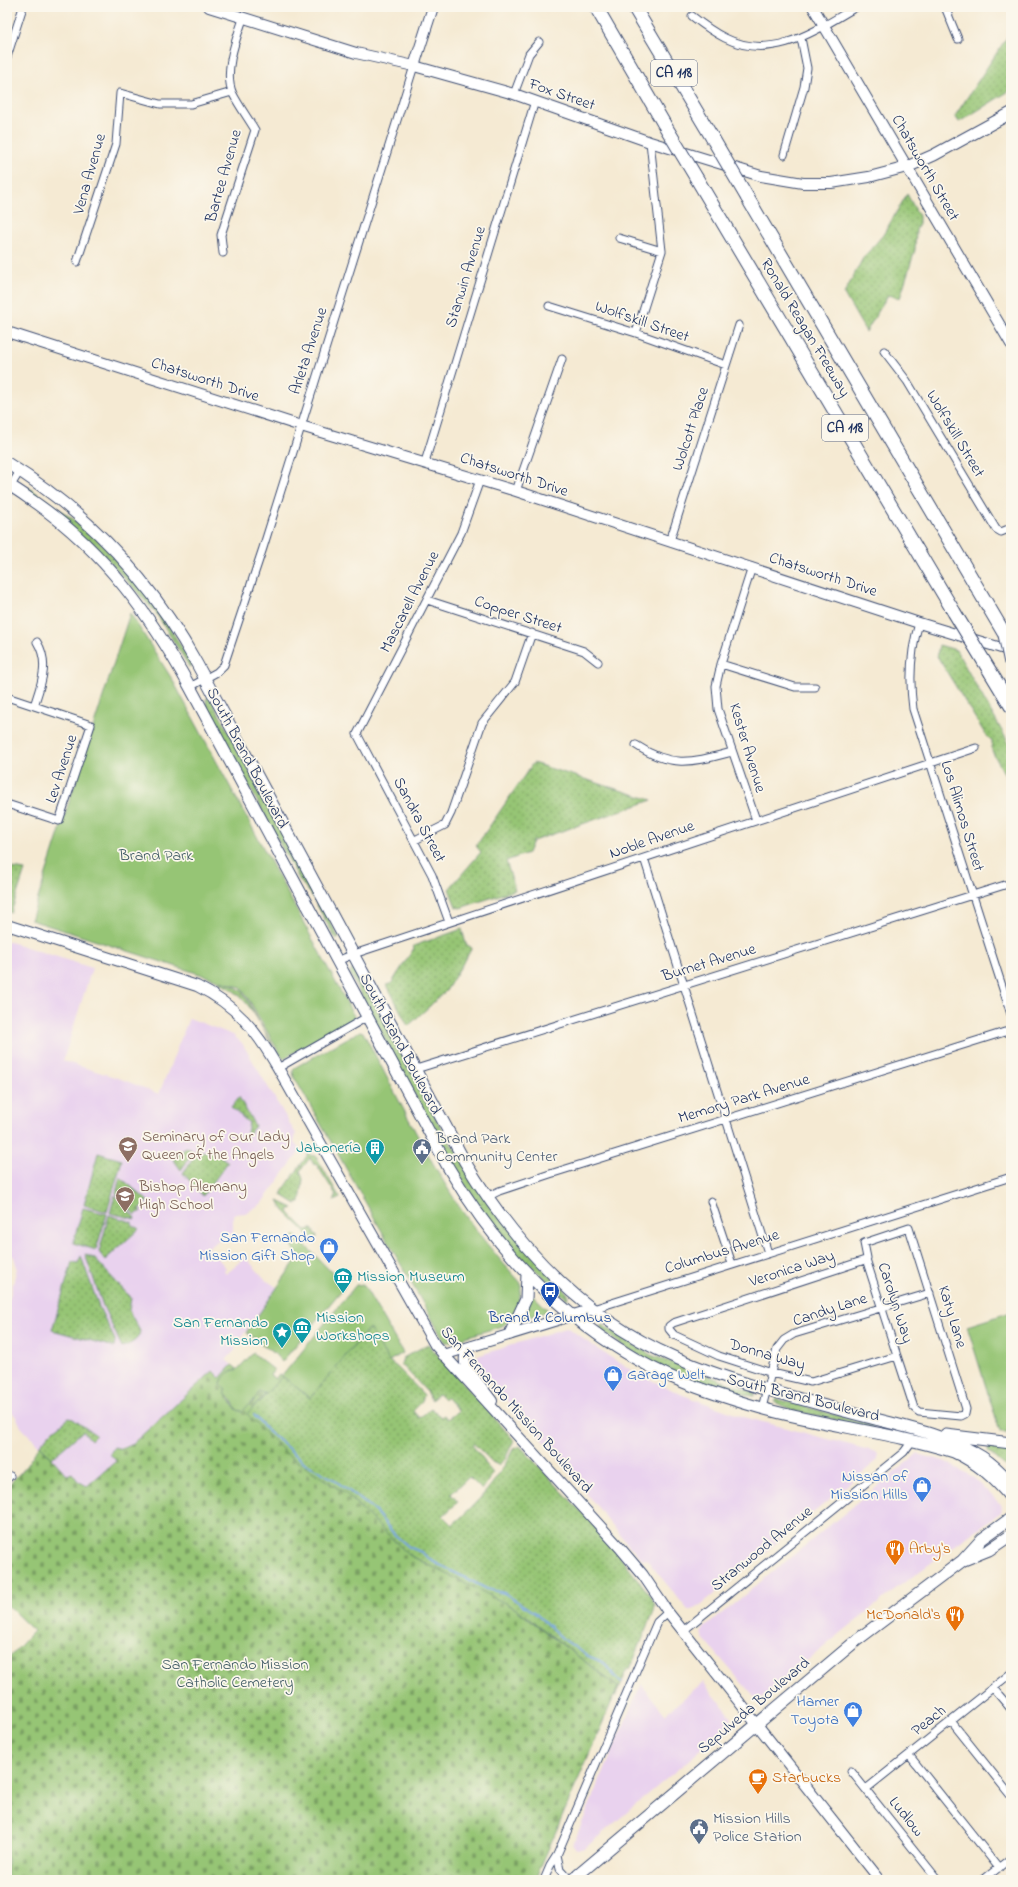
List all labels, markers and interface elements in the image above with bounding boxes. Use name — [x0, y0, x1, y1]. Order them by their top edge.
road number: CA 118 — [651, 60, 697, 86]
street label: Fox Street — [525, 72, 599, 118]
street label: Chatsworth Street — [885, 110, 966, 226]
street label: Bartee Avenue — [199, 126, 249, 226]
street label: Vena Avenue — [67, 130, 113, 218]
street label: Stanwin Avenue — [439, 222, 493, 331]
street label: Ronald Reagan Freeway — [754, 254, 856, 402]
street label: Wolfskill Street — [592, 295, 693, 350]
street label: Arleta Avenue — [284, 303, 335, 398]
street label: Chatsworth Drive — [148, 351, 263, 409]
street label: Wolcott Place — [666, 383, 716, 474]
street label: Wolfskill Street — [919, 386, 991, 483]
road number: CA 118 — [822, 415, 868, 441]
street label: Chatsworth Drive — [457, 446, 572, 504]
street label: Mascarell Avenue — [374, 546, 446, 657]
street label: Chatsworth Drive — [766, 546, 881, 604]
street label: Copper Street — [471, 590, 566, 641]
street label: South Brand Boulevard — [200, 683, 294, 833]
street label: Kester Avenue — [722, 700, 772, 796]
street label: Lev Avenue — [40, 731, 85, 807]
street label: Los Alimos Street — [934, 757, 990, 875]
street label: Sandra Street — [386, 773, 452, 868]
street label: Noble Avenue — [606, 814, 698, 866]
park label: Brand Park — [118, 844, 194, 868]
street label: Burnet Avenue — [658, 937, 760, 989]
street label: South Brand Boulevard — [353, 969, 447, 1119]
street label: Memory Park Avenue — [675, 1067, 813, 1130]
place label: Seminary of Our Lady Queen of the Angels — [142, 1125, 290, 1167]
place label: Brand Park Community Center — [435, 1127, 557, 1169]
school or university icon: Seminary of Our Lady Queen of the Angels — [117, 1135, 139, 1163]
place label: Jabonería — [296, 1136, 361, 1160]
building icon: Jabonería — [364, 1137, 386, 1165]
public building icon: Brand Park Community Center — [411, 1137, 433, 1165]
place label: Bishop Alemany High School — [138, 1175, 247, 1217]
school or university icon: Bishop Alemany High School — [114, 1185, 136, 1213]
street label: Columbus Avenue — [662, 1223, 783, 1281]
place label: San Fernando Mission Gift Shop — [199, 1226, 315, 1268]
shop icon: San Fernando Mission Gift Shop — [318, 1236, 340, 1264]
street label: Veronica Way — [745, 1244, 838, 1294]
street label: Carolyn Way — [871, 1260, 919, 1347]
place label: Mission Museum — [357, 1265, 465, 1289]
museum icon: Mission Museum — [332, 1266, 354, 1294]
bus stop icon: Brand & Columbus — [539, 1280, 561, 1308]
street label: Katy Lane — [931, 1283, 973, 1352]
street label: Candy Lane — [790, 1286, 871, 1333]
place label: Mission Workshops — [316, 1306, 390, 1348]
place label: Brand & Columbus — [487, 1306, 612, 1330]
place label: San Fernando Mission — [173, 1311, 268, 1353]
museum icon: Mission Workshops — [291, 1316, 313, 1344]
place icon: San Fernando Mission — [271, 1321, 293, 1349]
street label: San Fernando Mission Boulevard — [434, 1321, 598, 1499]
street label: Donna Way — [725, 1332, 808, 1377]
place label: Garage Welt — [627, 1363, 706, 1387]
shop icon: Garage Welt — [602, 1364, 624, 1392]
street label: South Brand Boulevard — [724, 1367, 882, 1429]
place label: Nissan of Mission Hills — [830, 1465, 909, 1507]
shop icon: Nissan of Mission Hills — [911, 1475, 933, 1503]
street label: Stranwood Avenue — [706, 1500, 819, 1598]
place label: Arby's — [909, 1537, 951, 1561]
restaurant icon: Arby's — [884, 1538, 906, 1566]
place label: McDonald's — [866, 1603, 941, 1627]
restaurant icon: McDonald's — [944, 1604, 966, 1632]
street label: Sepulveda Boulevard — [693, 1652, 815, 1760]
park label: San Fernando Mission Catholic Cemetery — [162, 1653, 309, 1695]
place label: Hamer Toyota — [790, 1690, 839, 1732]
street label: Peach — [906, 1699, 952, 1743]
shop icon: Hamer Toyota — [842, 1700, 864, 1728]
place label: Starbucks — [772, 1766, 841, 1790]
cafe icon: Starbucks — [747, 1767, 769, 1795]
street label: Ludlow — [882, 1792, 930, 1842]
place label: Mission Hills Police Station — [713, 1807, 802, 1849]
public building icon: Mission Hills Police Station — [688, 1817, 710, 1845]

